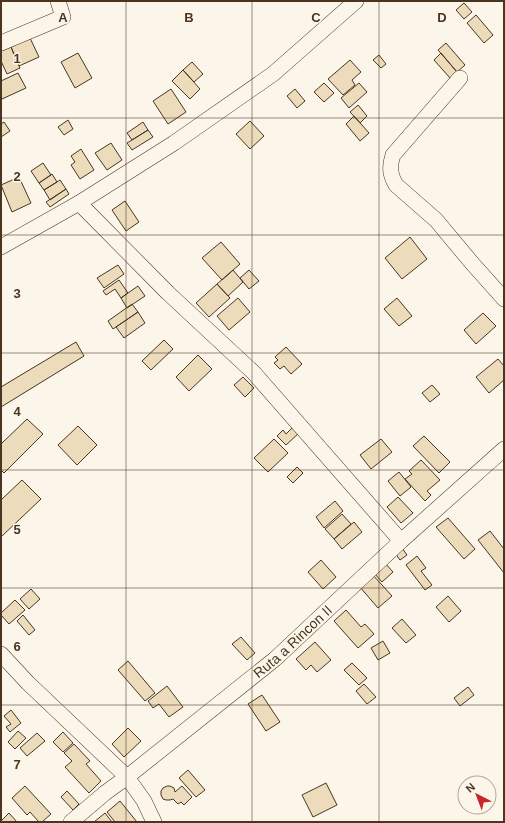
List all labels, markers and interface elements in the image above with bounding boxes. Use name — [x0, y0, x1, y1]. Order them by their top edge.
text: A — [58, 10, 68, 25]
text: B — [184, 10, 194, 25]
text: C — [311, 10, 321, 25]
text: D — [437, 10, 447, 25]
text: 1 — [13, 51, 21, 66]
text: 2 — [13, 169, 21, 184]
text: 3 — [13, 286, 21, 301]
text: 4 — [13, 404, 21, 419]
text: 5 — [13, 522, 21, 537]
street label: Ruta a Rincon II — [250, 602, 335, 681]
text: 6 — [13, 639, 21, 654]
text: 7 — [13, 757, 21, 772]
north arrow — [457, 775, 497, 815]
text: N — [463, 780, 477, 795]

